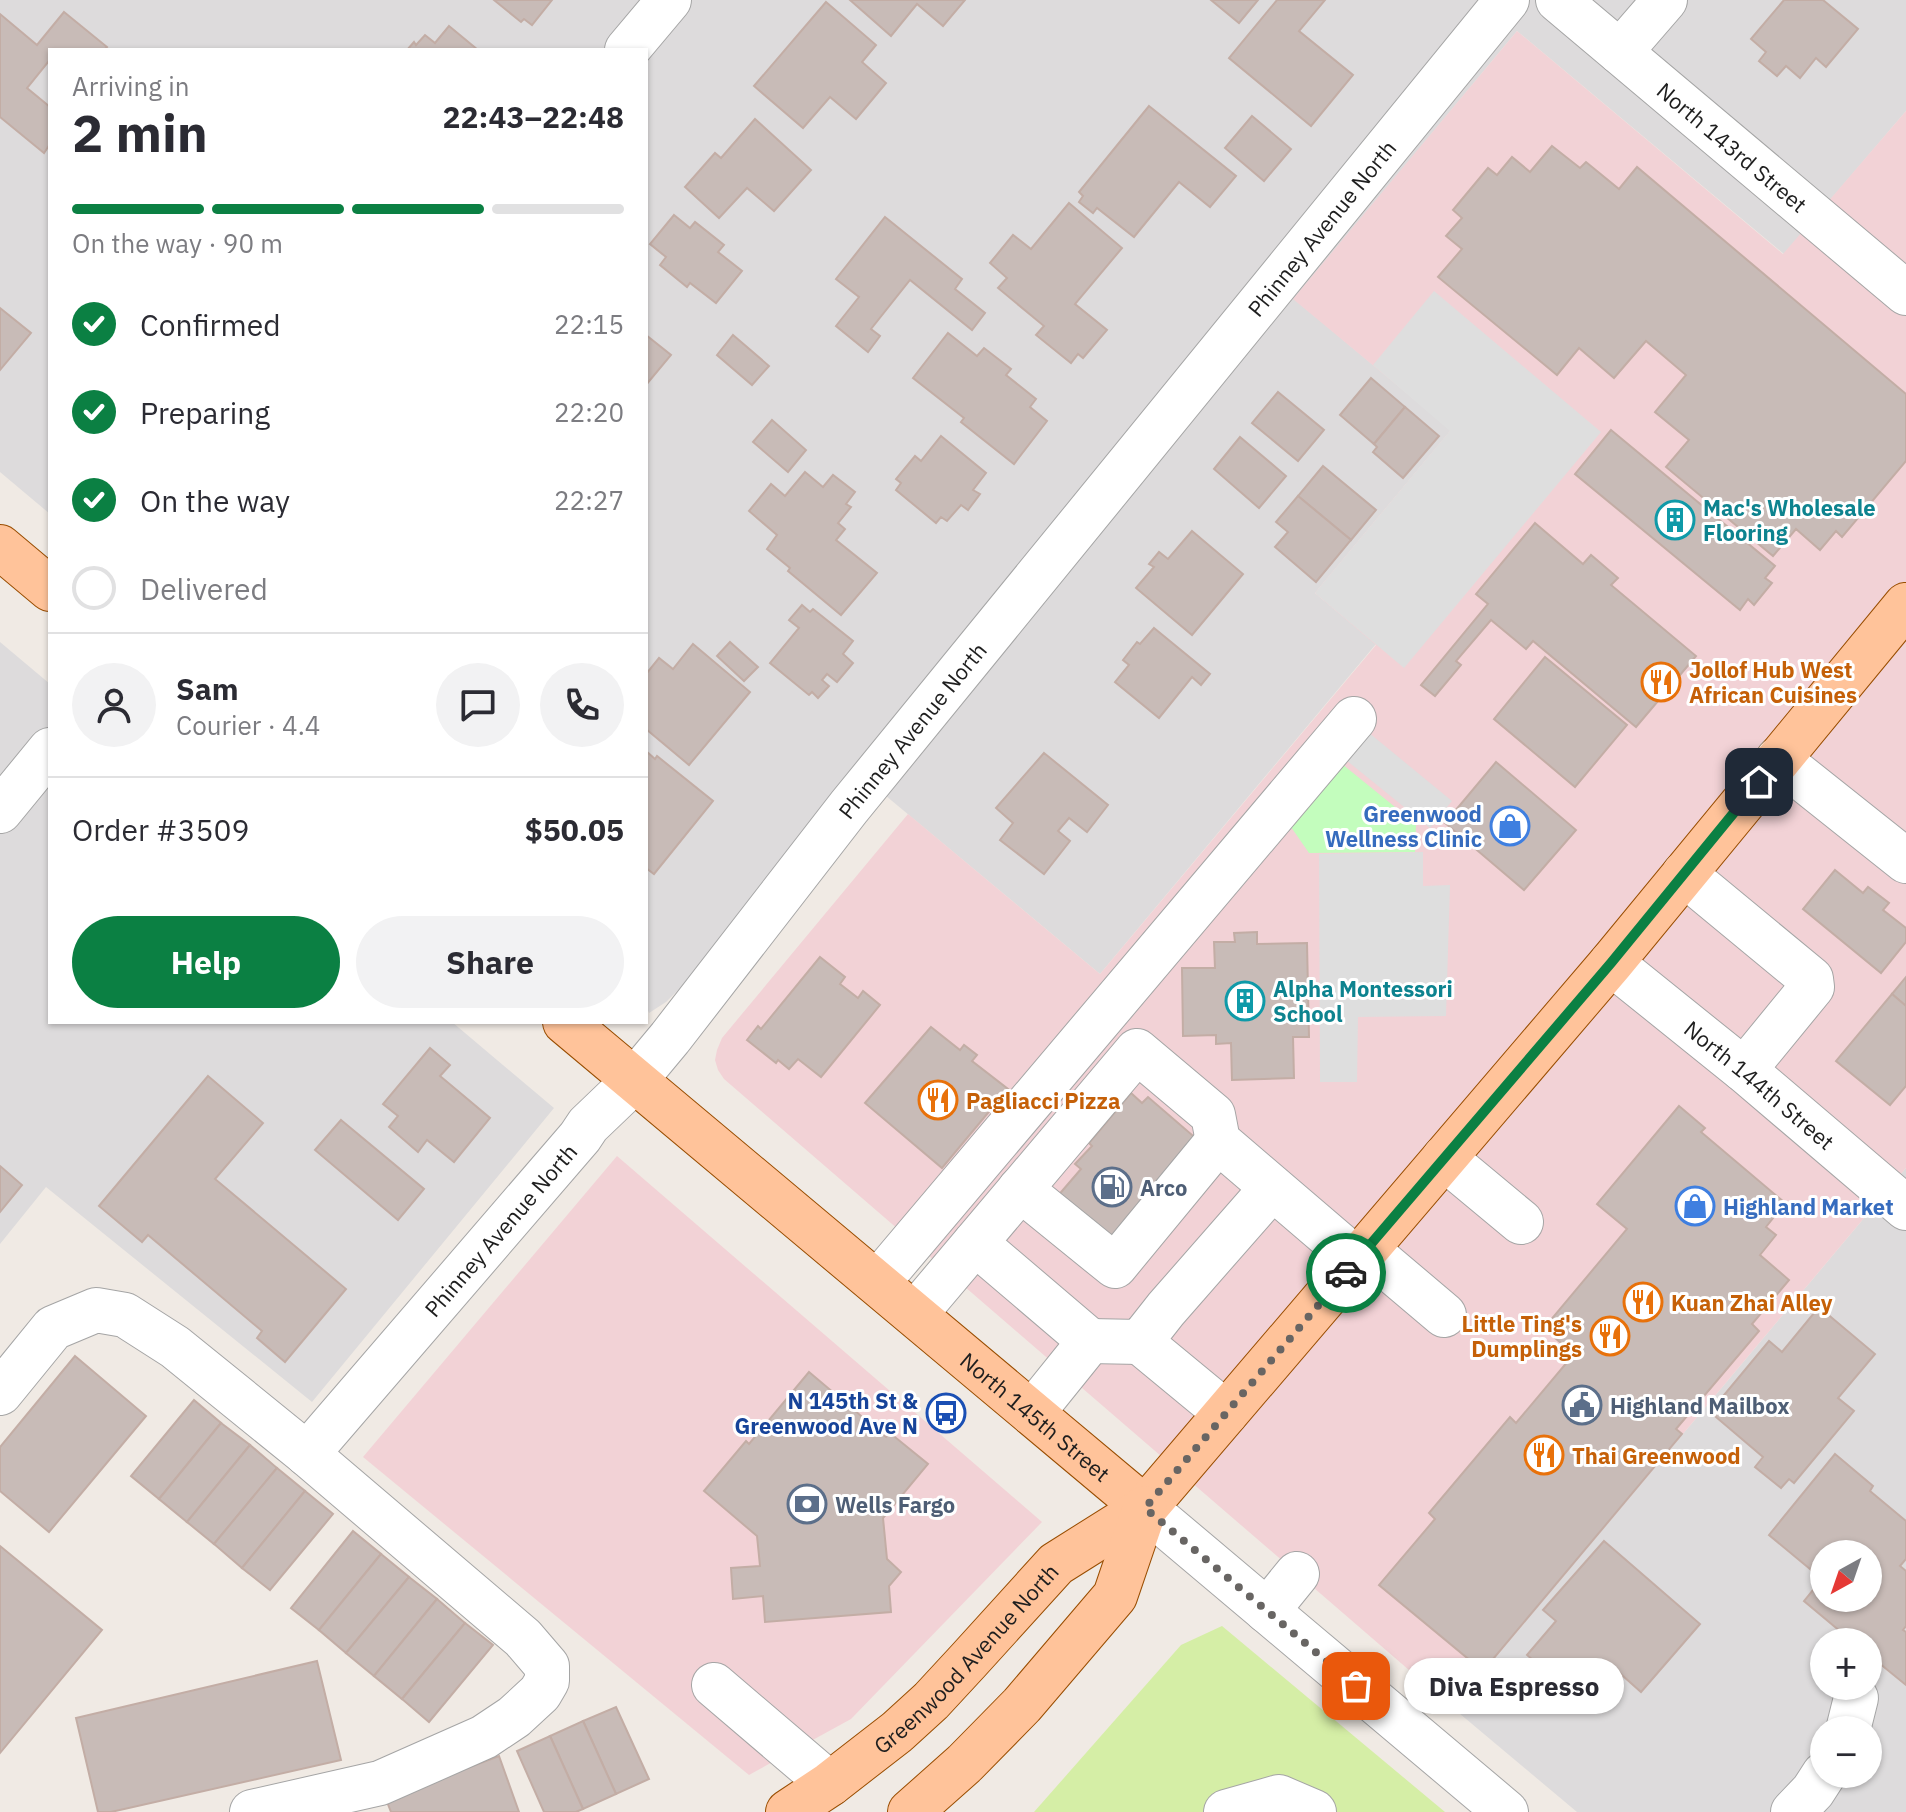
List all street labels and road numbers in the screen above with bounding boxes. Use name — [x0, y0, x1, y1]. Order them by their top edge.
street label: North 143rd Street — [1651, 75, 1813, 218]
street label: Phinney Avenue North — [1241, 134, 1402, 322]
street label: Phinney Avenue North — [831, 636, 992, 824]
street label: North 144th Street — [1679, 1013, 1841, 1155]
street label: Phinney Avenue North — [418, 1137, 583, 1322]
street label: North 145th Street — [955, 1345, 1117, 1487]
street label: Greenwood Avenue North — [867, 1557, 1064, 1760]

